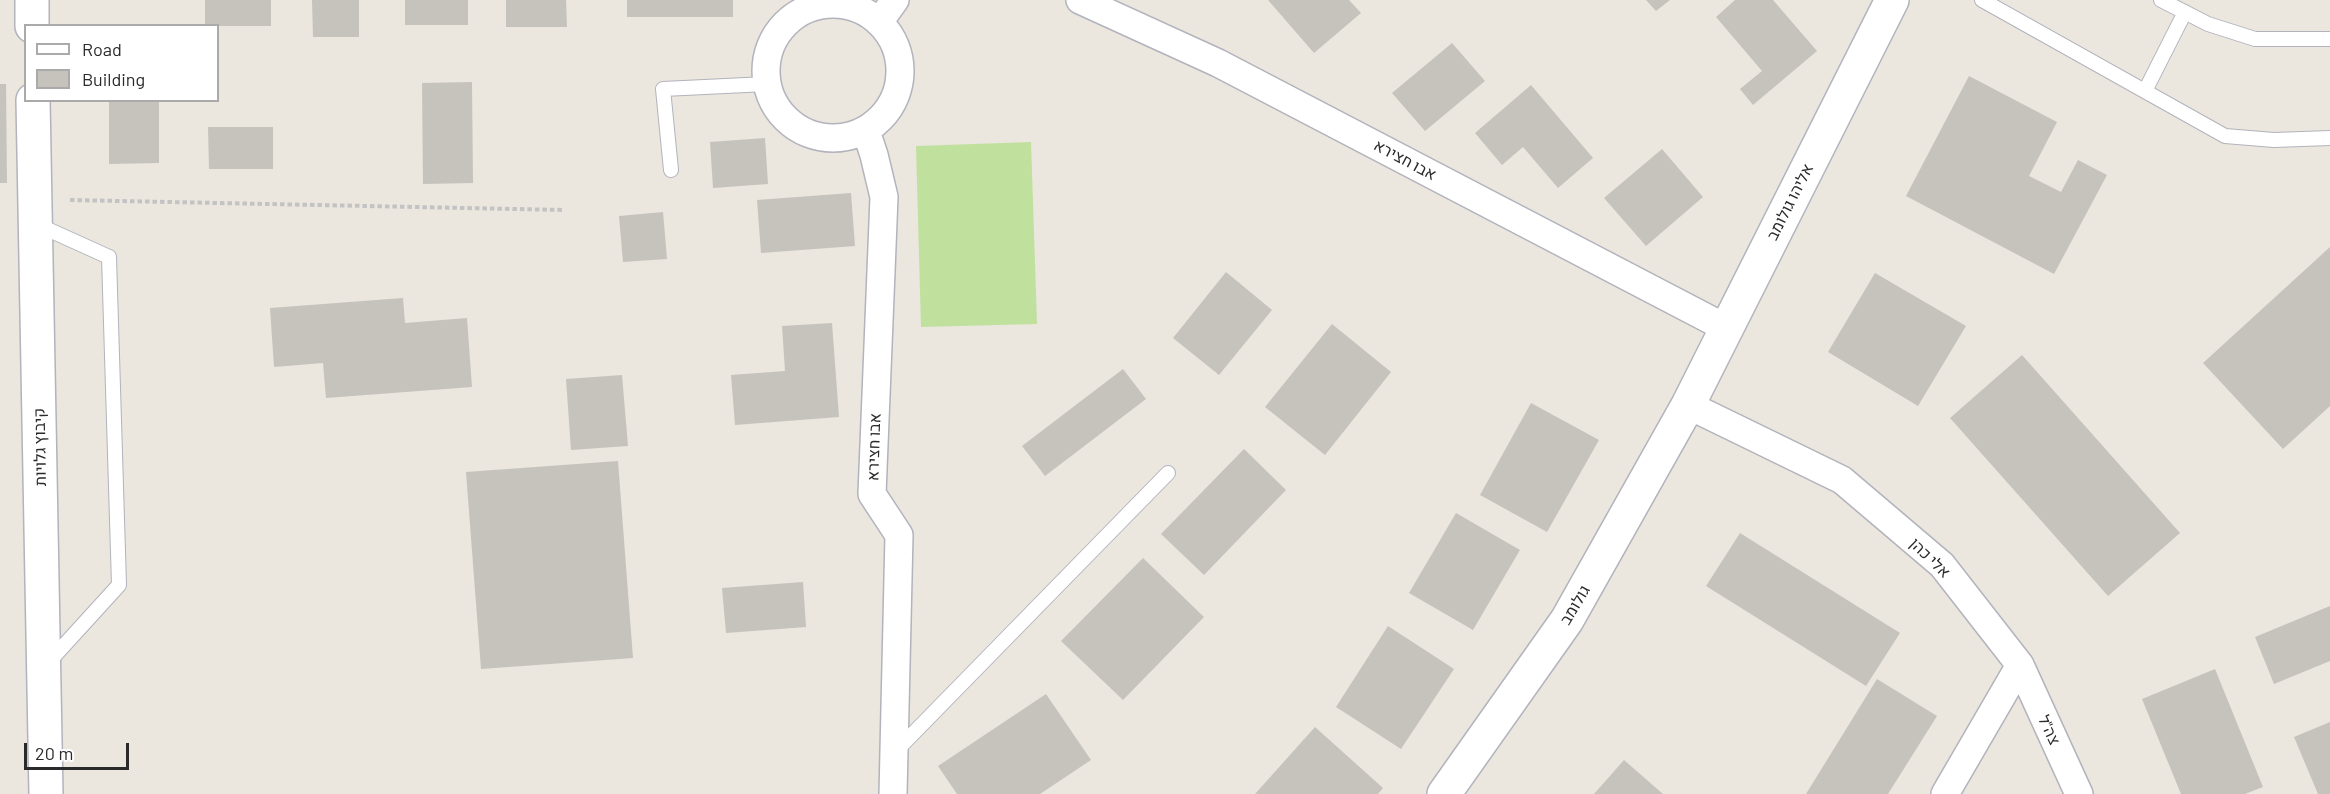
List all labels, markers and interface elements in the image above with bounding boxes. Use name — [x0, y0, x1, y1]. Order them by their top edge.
legend — [24, 24, 219, 102]
text: Road — [82, 38, 122, 60]
text: Building — [82, 68, 145, 90]
street label: אבו חצירא — [1370, 136, 1440, 184]
street label: אליהו גולומב — [1763, 161, 1817, 243]
street label: קיבוץ גלויות — [30, 408, 50, 486]
street label: אבו חצירא — [863, 413, 885, 481]
street label: אלי כהן — [1906, 534, 1954, 582]
street label: גולומב — [1556, 582, 1594, 628]
street label: צה"ל — [2034, 712, 2064, 748]
scale bar — [27, 731, 132, 769]
text: 20 m — [35, 742, 73, 764]

